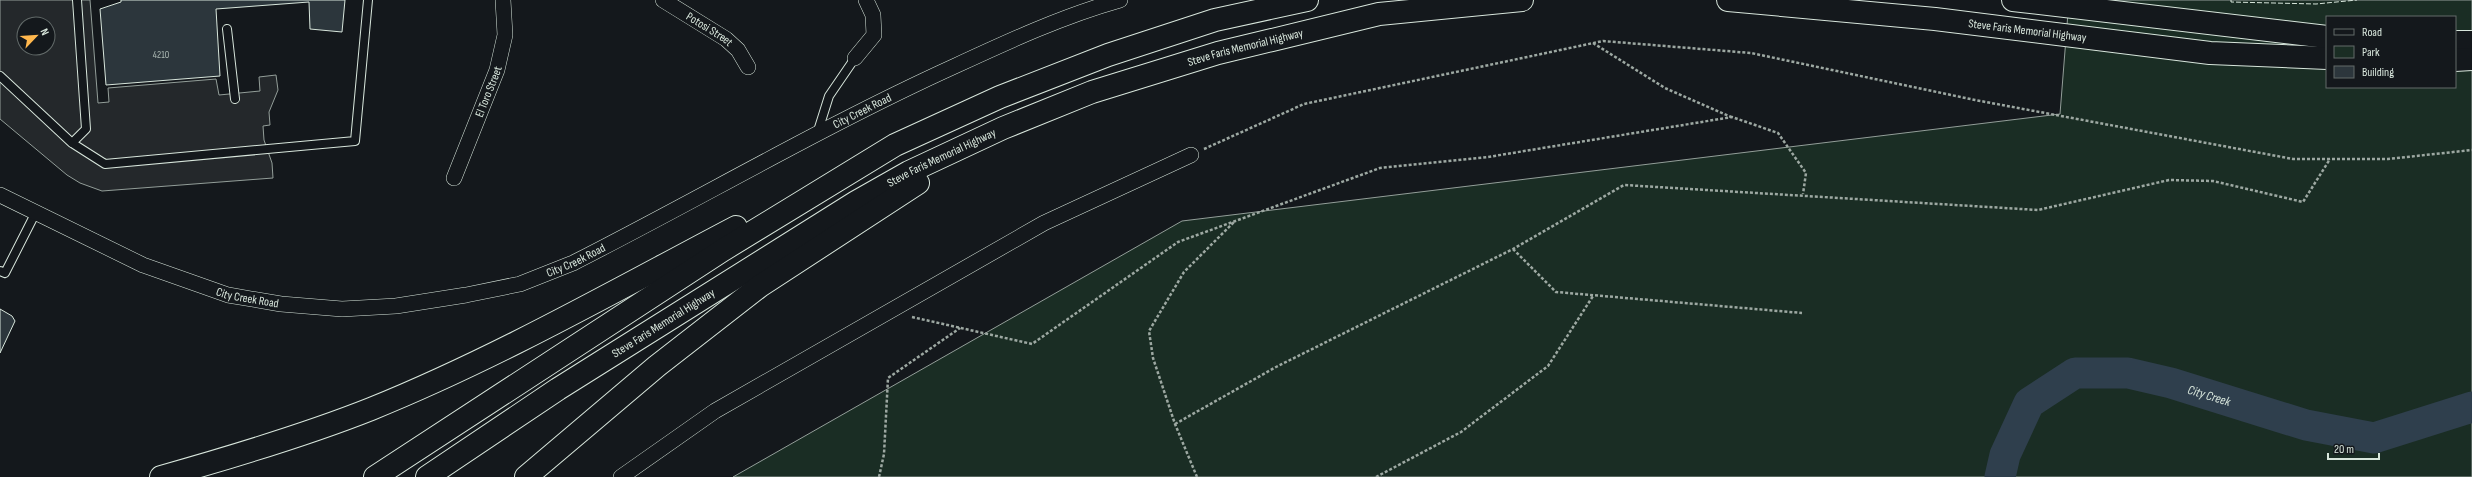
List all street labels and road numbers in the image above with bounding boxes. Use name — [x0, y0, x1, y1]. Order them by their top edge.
street label: Potosi Street — [683, 9, 736, 50]
street label: Steve Faris Memorial Highway — [1967, 16, 2088, 46]
street label: Steve Faris Memorial Highway — [1186, 26, 1305, 70]
street label: El Toro Street — [472, 65, 506, 120]
street label: City Creek Road — [830, 90, 894, 132]
street label: Steve Faris Memorial Highway — [885, 125, 999, 191]
street label: City Creek Road — [544, 241, 608, 281]
street label: City Creek Road — [214, 284, 280, 311]
street label: Steve Faris Memorial Highway — [609, 285, 718, 361]

